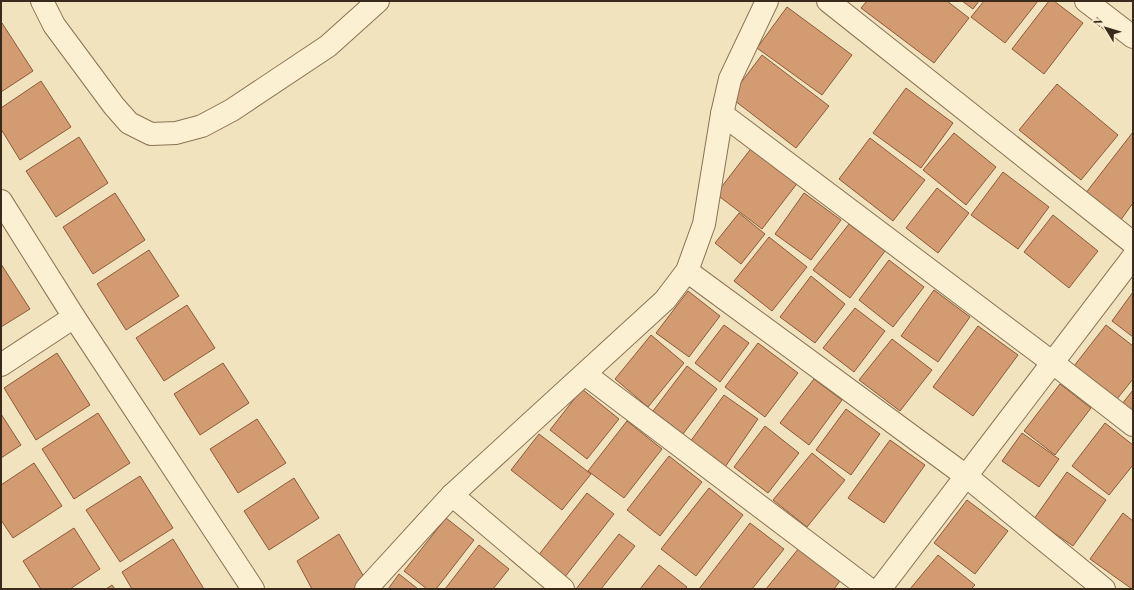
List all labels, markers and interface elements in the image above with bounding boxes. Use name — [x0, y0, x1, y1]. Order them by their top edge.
north arrow — [1086, 8, 1126, 48]
text: N — [1089, 14, 1106, 29]

